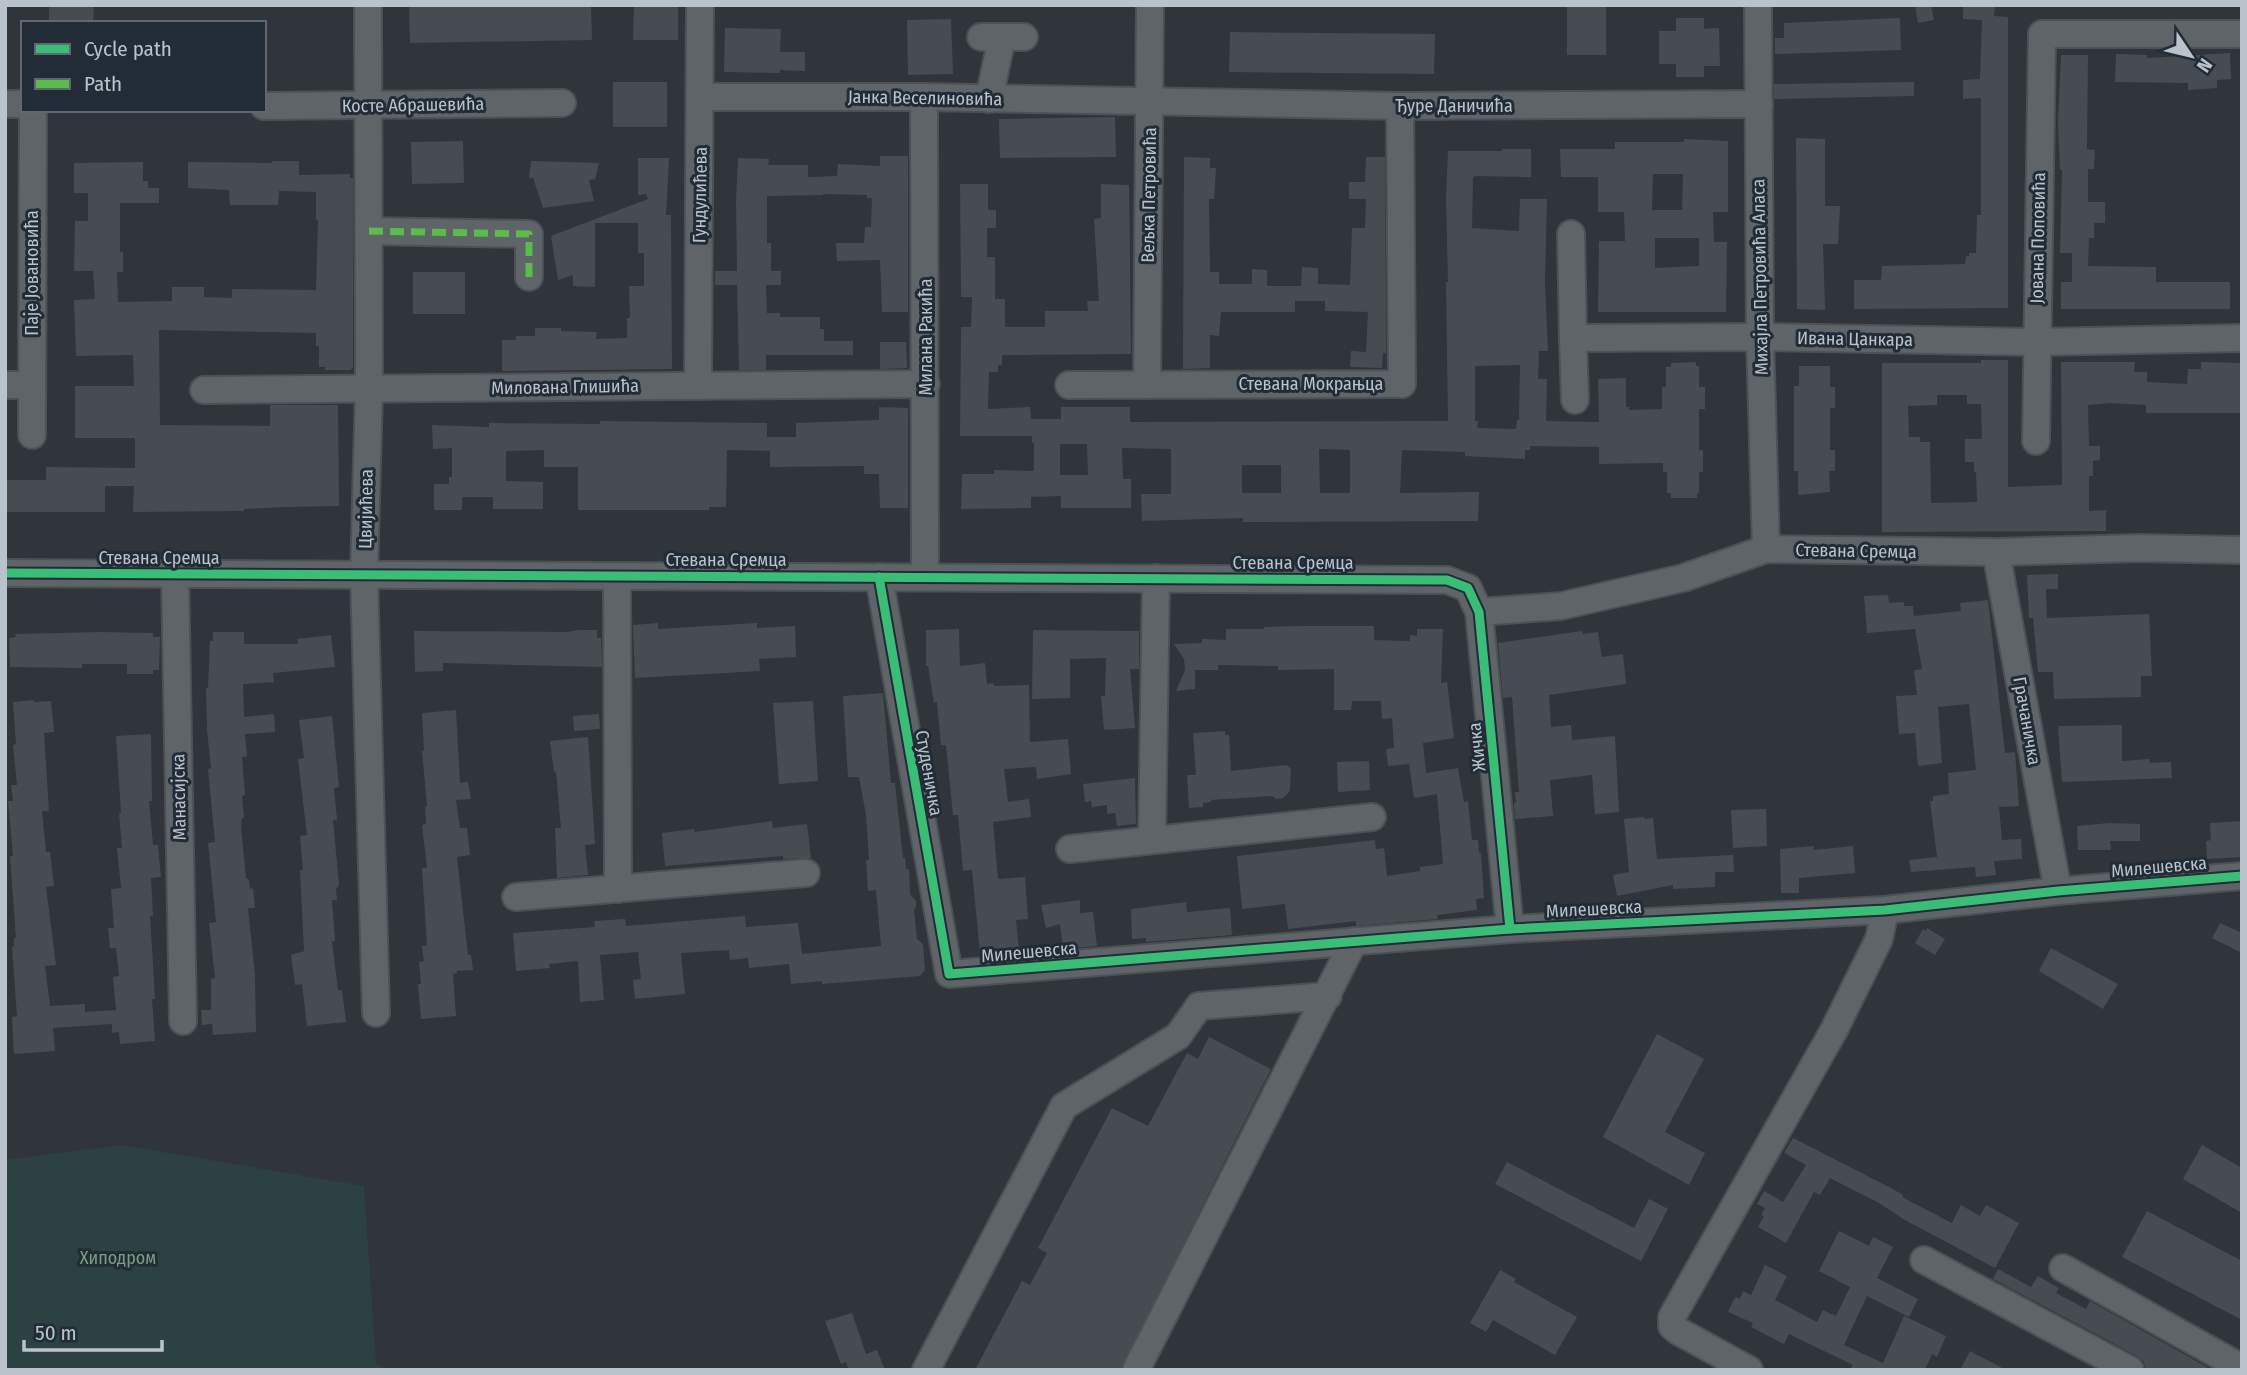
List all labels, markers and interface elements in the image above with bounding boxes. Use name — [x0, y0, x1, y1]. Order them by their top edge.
legend — [21, 21, 266, 112]
north arrow — [2156, 21, 2226, 91]
text: Cycle path — [84, 36, 172, 62]
text: N — [2192, 54, 2217, 77]
text: Path — [84, 71, 122, 97]
street label: Јанка Веселиновића — [848, 86, 1003, 110]
street label: Косте Абрашевића — [342, 93, 485, 117]
street label: Ђуре Даничића — [1395, 95, 1513, 117]
street label: Вељка Петровића — [1137, 127, 1161, 263]
street label: Гундулићева — [688, 146, 712, 243]
street label: Јована Поповића — [2026, 172, 2050, 304]
street label: Михајла Петровића Аласа — [1747, 178, 1773, 375]
street label: Паје Јовановића — [21, 210, 43, 336]
street label: Милана Ракића — [915, 278, 937, 395]
street label: Ивана Цанкара — [1797, 327, 1913, 351]
street label: Стевана Мокрањца — [1239, 373, 1384, 395]
street label: Милована Глишића — [491, 375, 639, 399]
street label: Цвијићева — [354, 469, 378, 549]
street label: Стевана Сремца — [1795, 539, 1917, 563]
street label: Стевана Сремца — [98, 547, 220, 569]
street label: Стевана Сремца — [665, 549, 787, 571]
street label: Стевана Сремца — [1232, 552, 1354, 574]
street label: Грачаничка — [2008, 675, 2046, 767]
street label: Жичка — [1463, 721, 1490, 772]
street label: Студеничка — [911, 729, 947, 818]
street label: Манасијска — [167, 753, 191, 841]
street label: Милешевска — [2110, 852, 2208, 882]
street label: Милешевска — [1545, 895, 1643, 922]
street label: Милешевска — [980, 937, 1078, 967]
park label: Хиподром — [80, 1247, 156, 1269]
scale bar — [24, 1308, 163, 1352]
text: 50 m — [35, 1320, 77, 1346]

